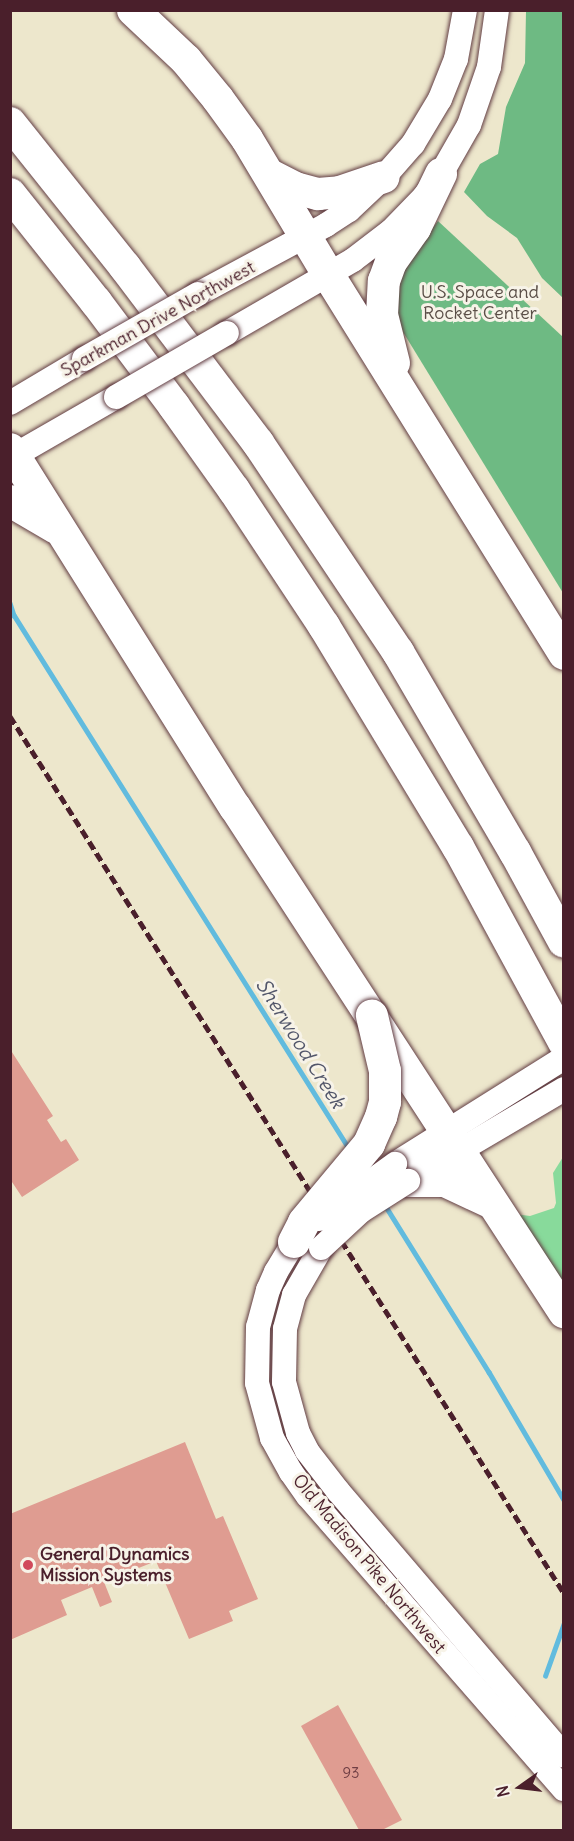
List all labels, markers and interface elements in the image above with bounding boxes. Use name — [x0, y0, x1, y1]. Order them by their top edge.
street label: Sparkman Drive Northwest — [57, 257, 259, 381]
park label: U.S. Space and Rocket Center — [421, 282, 539, 324]
water label: Sherwood Creek — [251, 974, 351, 1112]
street label: Old Madison Pike Northwest — [288, 1470, 450, 1658]
place label: General Dynamics Mission Systems — [40, 1544, 189, 1586]
marker: General Dynamics Mission Systems — [21, 1558, 35, 1572]
north arrow — [490, 1757, 550, 1817]
house number: 93 — [342, 1764, 360, 1782]
text: N — [491, 1784, 514, 1799]

